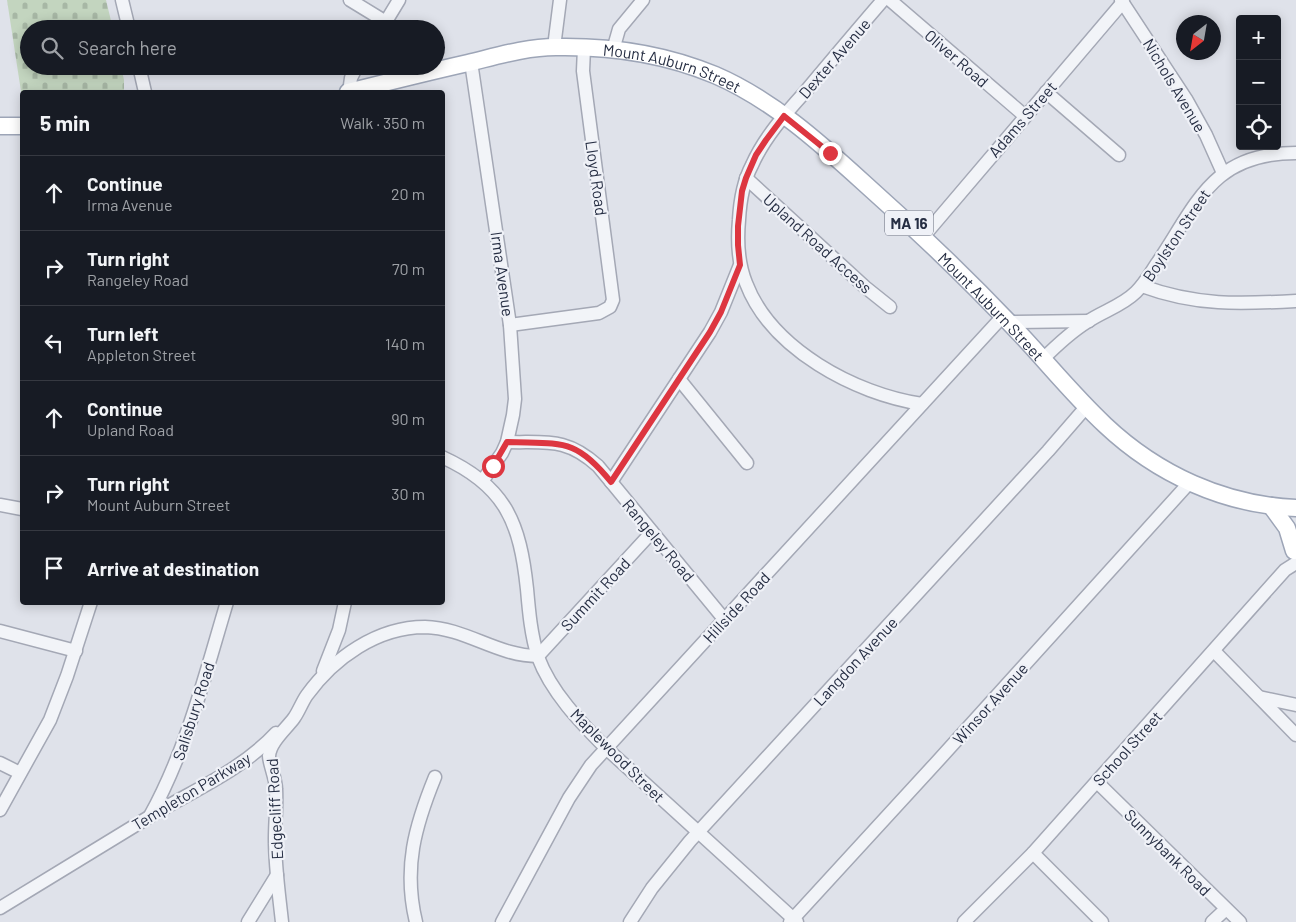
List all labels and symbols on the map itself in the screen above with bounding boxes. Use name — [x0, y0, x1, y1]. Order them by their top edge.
street label: Dexter Avenue — [794, 14, 874, 102]
north arrow — [1176, 15, 1221, 60]
street label: Oliver Road — [921, 25, 993, 91]
street label: Nichols Avenue — [1140, 35, 1210, 135]
street label: Mount Auburn Street — [602, 39, 745, 96]
street label: Adams Street — [984, 77, 1060, 161]
street label: Lloyd Road — [582, 139, 612, 217]
route end — [819, 142, 842, 165]
street label: Boylston Street — [1138, 185, 1214, 285]
street label: Upland Road Access — [760, 189, 876, 297]
road number: MA 16 — [885, 210, 933, 236]
street label: Irma Avenue — [488, 230, 518, 318]
street label: Mount Auburn Street — [935, 248, 1049, 364]
route start — [482, 455, 505, 478]
street label: Rangeley Road — [619, 495, 699, 585]
street label: Summit Road — [556, 554, 634, 634]
street label: Hillside Road — [699, 568, 773, 646]
street label: Langdon Avenue — [809, 613, 901, 709]
street label: Winsor Avenue — [948, 658, 1032, 748]
street label: Salisbury Road — [168, 659, 218, 763]
street label: Maplewood Street — [567, 704, 669, 806]
street label: School Street — [1088, 707, 1166, 789]
street label: Templeton Parkway — [128, 748, 254, 834]
street label: Edgecliff Road — [262, 758, 286, 860]
street label: Sunnybank Road — [1121, 805, 1215, 899]

